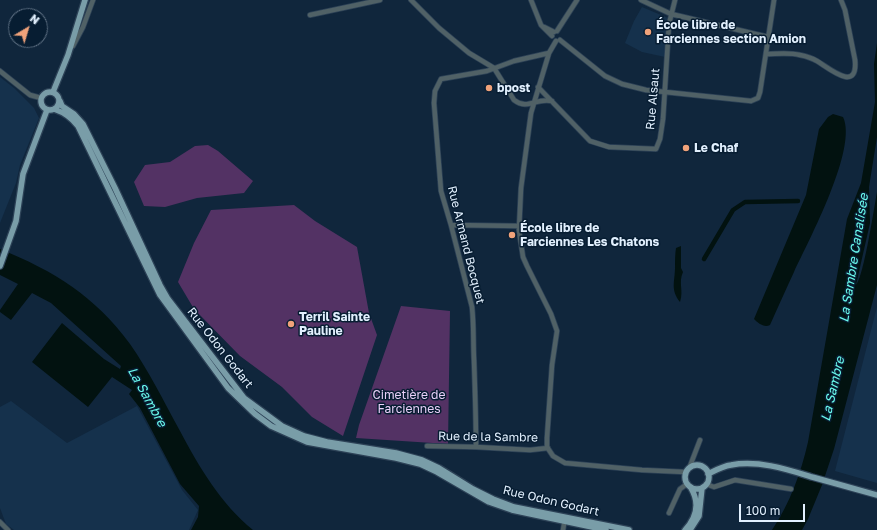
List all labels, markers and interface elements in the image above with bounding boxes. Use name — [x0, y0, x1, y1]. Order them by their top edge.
north arrow — [8, 8, 48, 48]
text: N — [28, 11, 42, 27]
place label: École libre de Farciennes section Amion — [656, 18, 806, 46]
marker: École libre de Farciennes section Amion — [643, 27, 653, 37]
street label: Rue Alsaut — [643, 68, 663, 130]
place label: bpost — [497, 81, 530, 95]
marker: bpost — [484, 83, 494, 93]
place label: Le Chaf — [694, 141, 738, 155]
marker: Le Chaf — [681, 143, 691, 153]
street label: Rue Armand Bocquet — [444, 184, 488, 306]
water label: La Sambre Canalisée — [836, 192, 872, 324]
place label: École libre de Farciennes Les Chatons — [520, 221, 659, 249]
marker: École libre de Farciennes Les Chatons — [507, 230, 517, 240]
street label: Rue Odon Godart — [184, 305, 256, 391]
place label: Terril Sainte Pauline — [299, 310, 370, 338]
marker: Terril Sainte Pauline — [286, 319, 296, 329]
water label: La Sambre — [818, 355, 848, 423]
water label: La Sambre — [124, 364, 170, 430]
park label: Cimetière de Farciennes — [373, 388, 445, 416]
street label: Rue de la Sambre — [438, 429, 538, 445]
street label: Rue Odon Godart — [501, 483, 601, 519]
scale bar — [741, 496, 807, 522]
text: 100 m — [746, 503, 780, 518]

